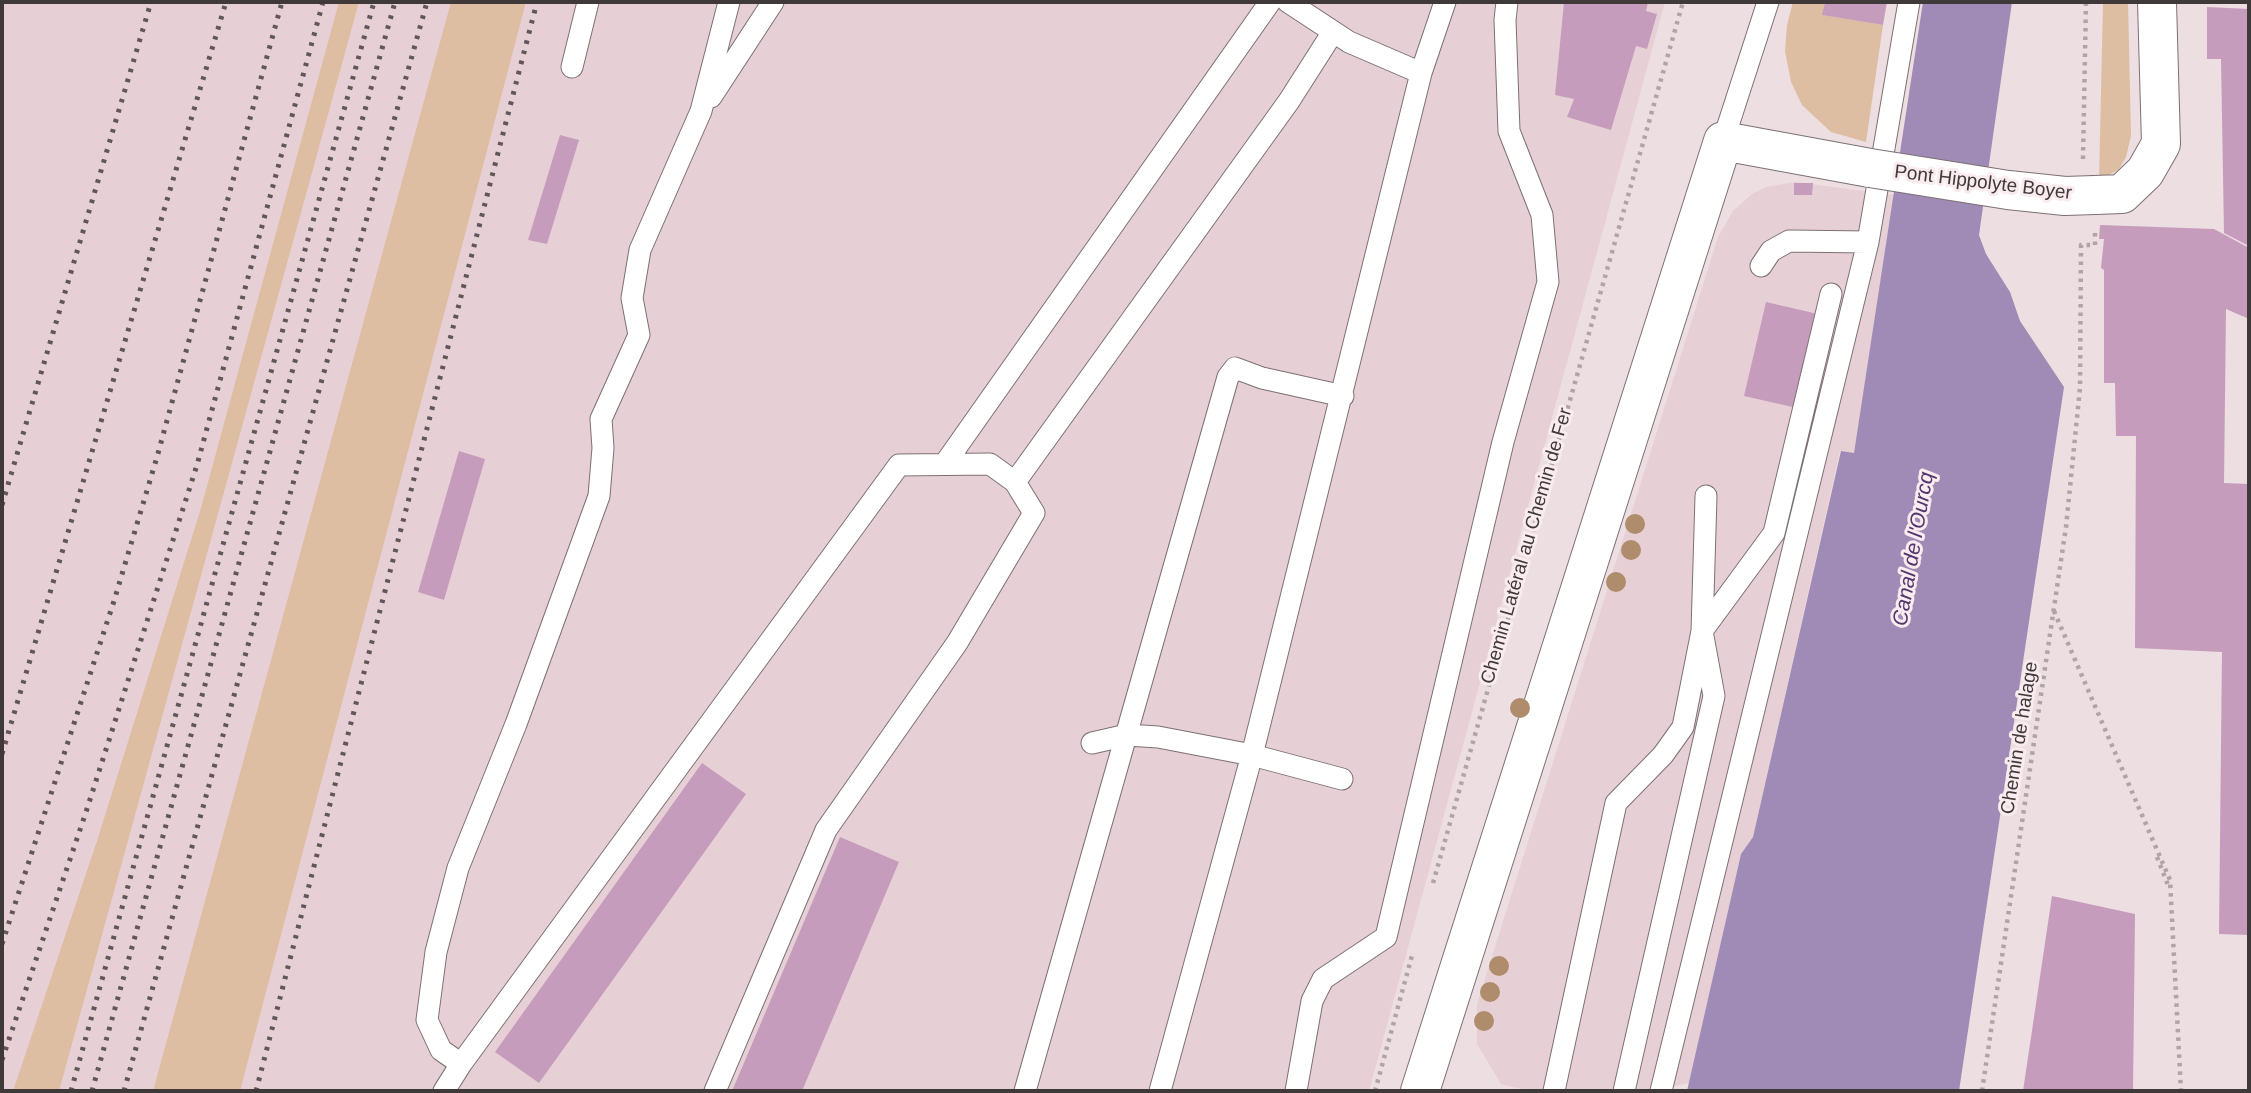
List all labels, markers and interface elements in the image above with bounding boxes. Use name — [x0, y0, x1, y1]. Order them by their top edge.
street label: Pont Hippolyte Boyer — [1893, 161, 2073, 205]
street label: Chemin Latéral au Chemin de Fer — [1477, 405, 1577, 687]
water label: Canal de l'Ourcq — [1888, 470, 1940, 628]
street label: Chemin de halage — [1997, 660, 2043, 816]

